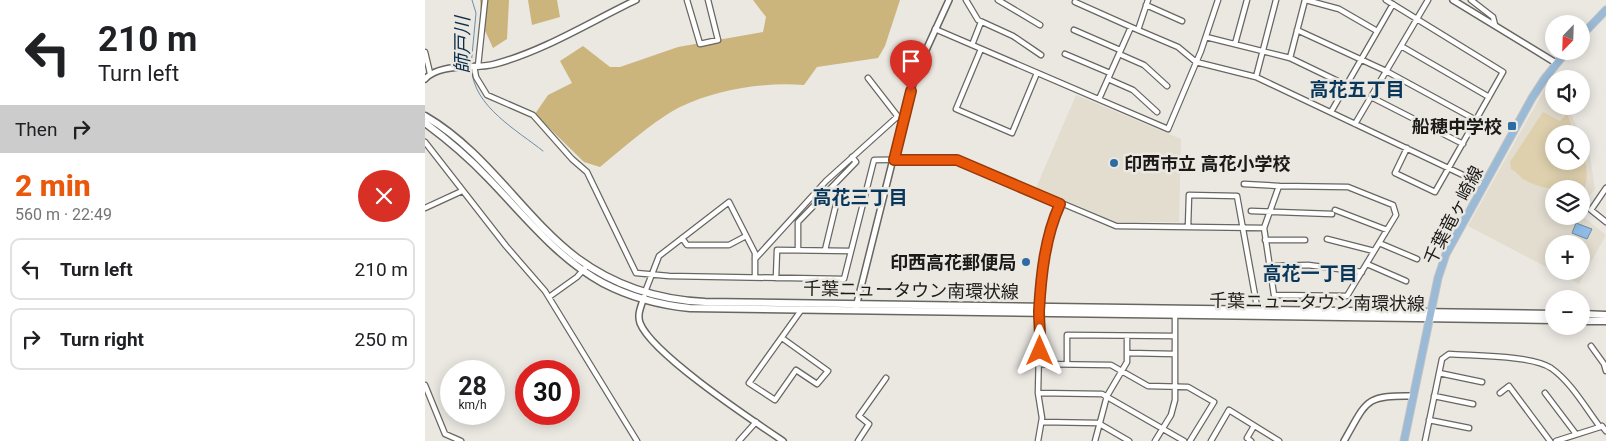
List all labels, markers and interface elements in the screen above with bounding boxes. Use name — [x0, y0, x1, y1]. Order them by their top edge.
water label: 師戸川 — [451, 15, 474, 74]
north arrow — [1545, 15, 1590, 60]
map controls — [1545, 15, 1590, 335]
text: 210 m — [98, 19, 197, 60]
icon: left — [15, 20, 80, 85]
pin — [890, 40, 932, 91]
icon: arrive — [897, 47, 925, 75]
text: Turn left — [98, 61, 179, 86]
button: sound — [1545, 70, 1590, 115]
district label: 高花五丁目 — [1309, 78, 1405, 101]
icon: right — [67, 115, 95, 143]
place label: 船穂中学校 — [1412, 116, 1502, 137]
text: Then — [15, 118, 57, 141]
marker: 船穂中学校 — [1506, 120, 1518, 132]
button: search — [1545, 125, 1590, 170]
place label: 印西市立 高花小学校 — [1124, 153, 1290, 174]
marker: 印西市立 高花小学校 — [1108, 157, 1120, 169]
street label: 千葉竜ヶ崎線 — [1419, 162, 1487, 268]
text: 2 min — [15, 168, 91, 203]
button: close — [358, 170, 410, 222]
button: layers — [1545, 180, 1590, 225]
district label: 高花三丁目 — [812, 186, 908, 209]
text: 560 m · 22:49 — [15, 205, 112, 224]
button: + — [1545, 235, 1590, 280]
place label: 印西高花郵便局 — [890, 252, 1016, 273]
icon: left — [17, 255, 45, 283]
marker: 印西高花郵便局 — [1020, 256, 1032, 268]
text: Turn left — [60, 258, 133, 281]
text: 210 m — [355, 258, 408, 281]
district label: 高花一丁目 — [1262, 262, 1358, 285]
street label: 千葉ニュータウン南環状線 — [803, 278, 1019, 302]
street label: 千葉ニュータウン南環状線 — [1209, 290, 1425, 314]
button: − — [1545, 290, 1590, 335]
position arrow — [1013, 324, 1065, 376]
icon: right — [17, 325, 45, 353]
text: Turn right — [60, 328, 144, 351]
text: 250 m — [355, 328, 408, 351]
speed limit sign: 30 — [515, 360, 580, 425]
text: 28 — [458, 372, 487, 401]
text: km/h — [458, 398, 487, 412]

